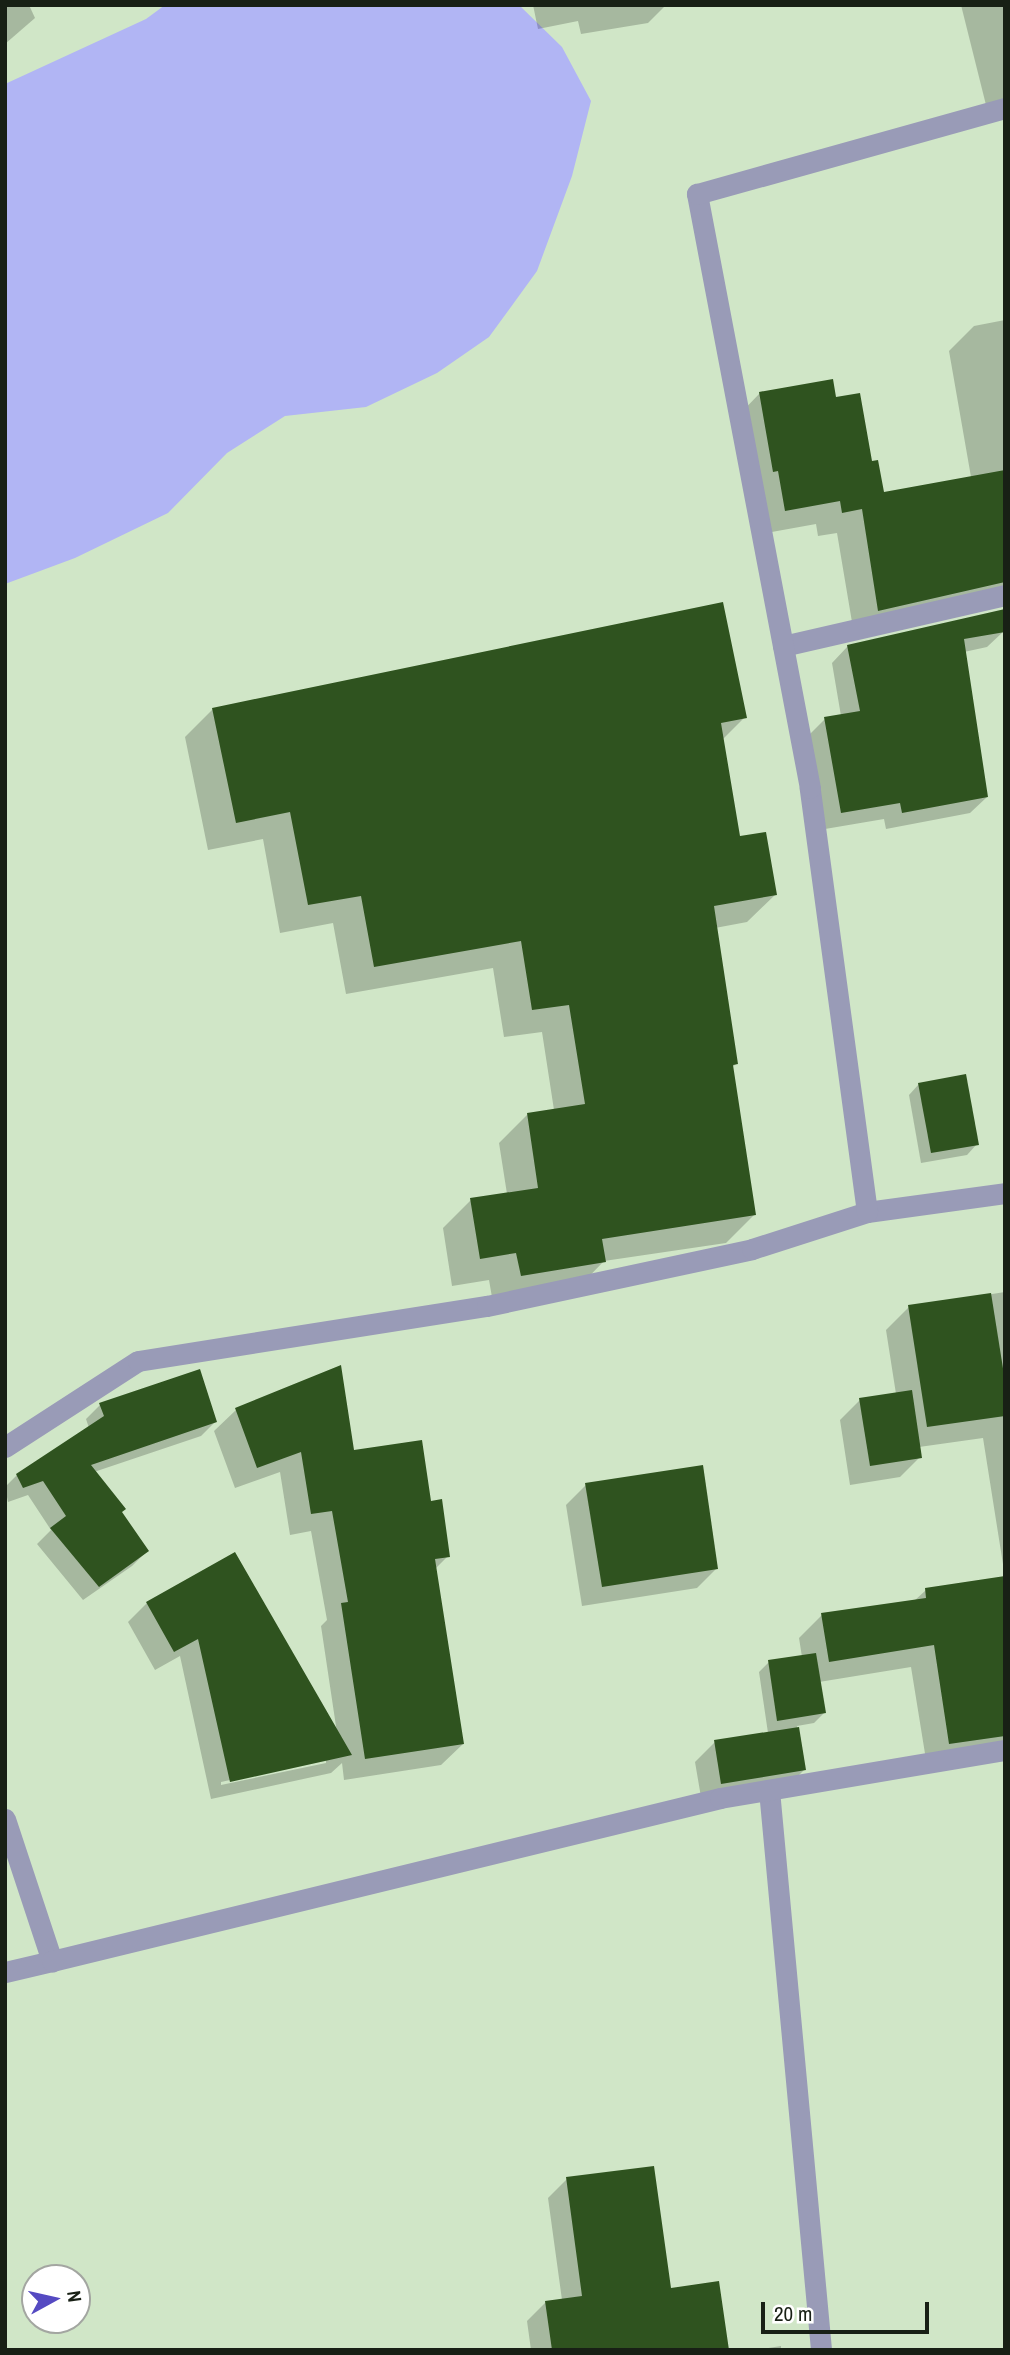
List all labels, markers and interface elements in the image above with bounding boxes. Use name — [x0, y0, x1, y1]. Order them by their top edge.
north arrow — [21, 2264, 91, 2334]
scale bar — [765, 2288, 933, 2332]
text: N — [61, 2289, 88, 2304]
text: 20 m — [774, 2299, 812, 2328]

